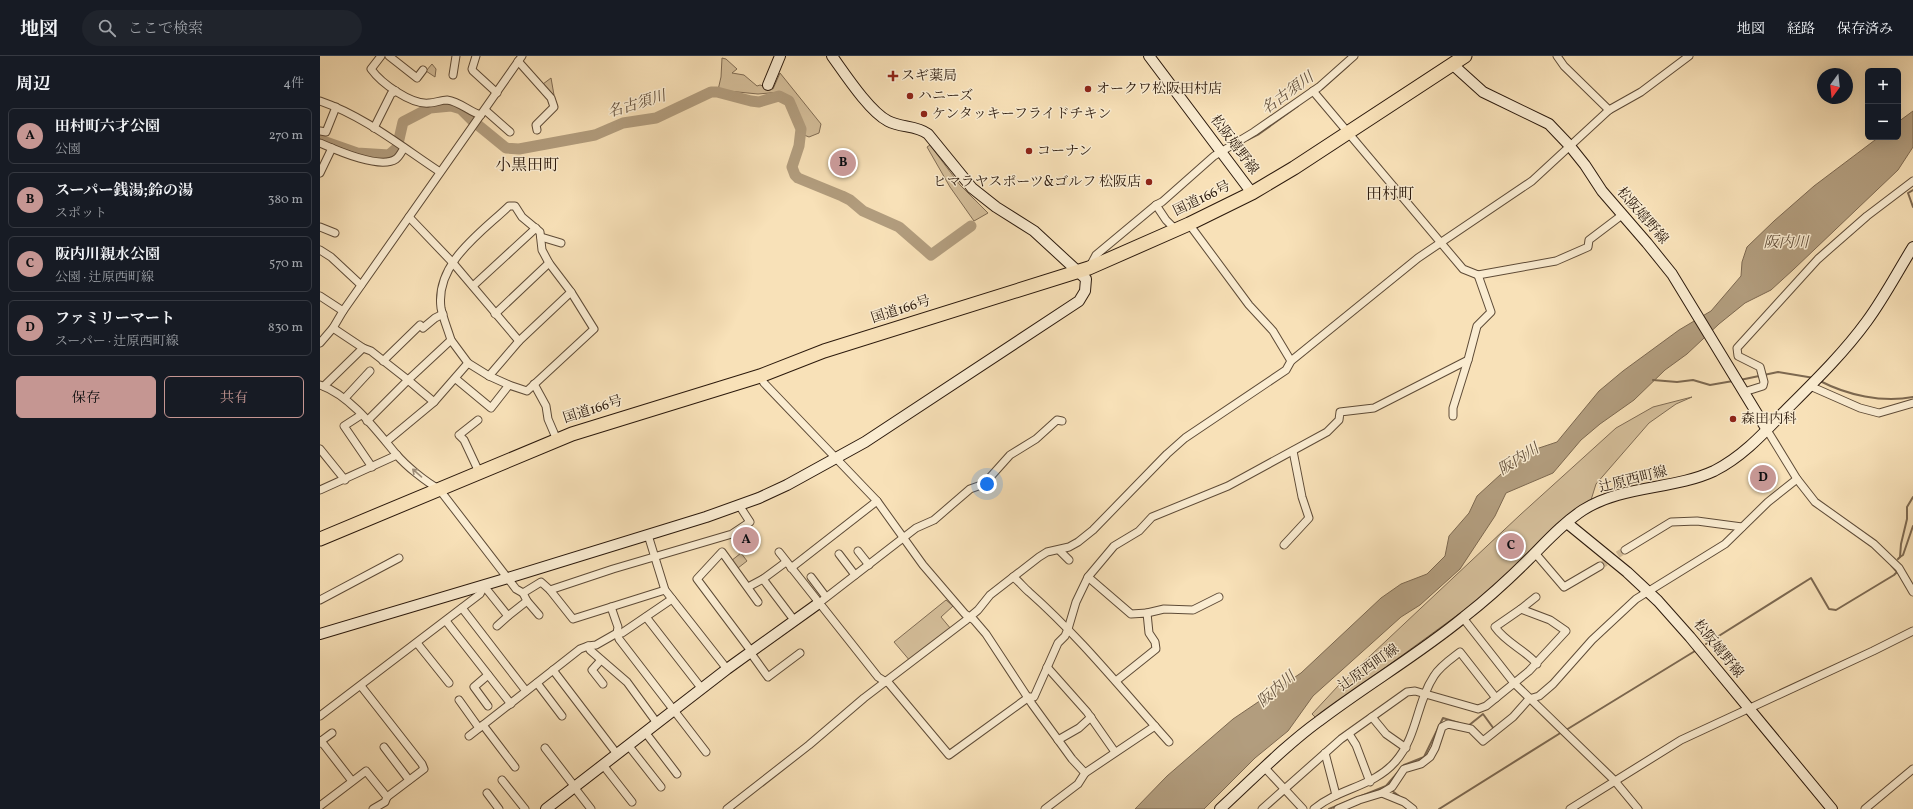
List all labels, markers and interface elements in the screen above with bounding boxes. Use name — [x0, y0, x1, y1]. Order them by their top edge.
search box — [82, 10, 362, 46]
text: 地図 — [20, 17, 58, 43]
icon: search — [96, 17, 118, 39]
text: ここで検索 — [128, 19, 203, 40]
text: 地図 — [1737, 20, 1765, 39]
text: 経路 — [1787, 20, 1815, 39]
text: 保存済み — [1837, 20, 1893, 39]
place label: スギ薬局 — [901, 67, 957, 86]
water label: 名古須川 — [1258, 67, 1320, 120]
north arrow — [1817, 68, 1853, 104]
map controls — [1865, 68, 1901, 140]
button: + — [1865, 68, 1901, 104]
marker: スギ薬局 — [888, 71, 898, 81]
text: 周辺 — [16, 73, 50, 96]
text: 4件 — [283, 75, 304, 93]
place label: オークワ松阪田村店 — [1096, 80, 1222, 99]
marker: オークワ松阪田村店 — [1083, 84, 1093, 94]
water label: 名古須川 — [605, 86, 671, 124]
place label: ハニーズ — [918, 87, 973, 106]
marker: ハニーズ — [905, 91, 915, 101]
button: − — [1865, 104, 1901, 140]
place label: ケンタッキーフライドチキン — [932, 105, 1111, 124]
marker: ケンタッキーフライドチキン — [919, 109, 929, 119]
street label: 松阪嬉野線 — [1205, 111, 1263, 179]
text: 田村町六才公園 — [55, 117, 160, 138]
text: A — [25, 127, 35, 145]
text: 270 m — [269, 127, 303, 145]
text: 公園 — [55, 141, 81, 159]
place label: コーナン — [1037, 142, 1092, 161]
marker: コーナン — [1024, 146, 1034, 156]
pin: B — [830, 148, 856, 178]
district label: 小黒田町 — [495, 155, 559, 177]
place label: ヒマラヤスポーツ&ゴルフ 松阪店 — [933, 173, 1141, 192]
marker: ヒマラヤスポーツ&ゴルフ 松阪店 — [1144, 177, 1154, 187]
street label: 国道166号 — [1170, 177, 1234, 221]
text: スーパー銭湯;鈴の湯 — [55, 181, 193, 202]
street label: 松阪嬉野線 — [1612, 183, 1672, 249]
district label: 田村町 — [1366, 184, 1414, 206]
text: B — [26, 191, 34, 209]
text: 380 m — [268, 191, 303, 209]
text: スポット — [55, 205, 107, 223]
water label: 阪内川 — [1763, 233, 1810, 254]
text: 阪内川親水公園 — [55, 245, 160, 266]
text: C — [26, 255, 34, 273]
text: 570 m — [269, 255, 303, 273]
text: 公園 · 辻原西町線 — [55, 269, 154, 287]
street label: 国道166号 — [869, 291, 933, 329]
text: ファミリーマート — [55, 309, 175, 330]
text: D — [25, 319, 35, 337]
text: 830 m — [268, 319, 303, 337]
text: スーパー · 辻原西町線 — [55, 333, 178, 351]
button: 保存 — [16, 376, 156, 418]
button: 共有 — [164, 376, 304, 418]
street label: 国道166号 — [561, 391, 625, 429]
place label: 森田内科 — [1741, 410, 1797, 429]
marker: 森田内科 — [1728, 414, 1738, 424]
water label: 阪内川 — [1494, 438, 1545, 481]
street label: 辻原西町線 — [1597, 462, 1669, 498]
pin: D — [1750, 463, 1776, 493]
one-way arrow — [412, 469, 423, 478]
your location — [977, 474, 997, 494]
pin: A — [733, 525, 759, 555]
pin: C — [1498, 531, 1524, 561]
street label: 松阪嬉野線 — [1689, 616, 1747, 682]
street label: 辻原西町線 — [1335, 640, 1403, 696]
water label: 阪内川 — [1253, 666, 1302, 713]

